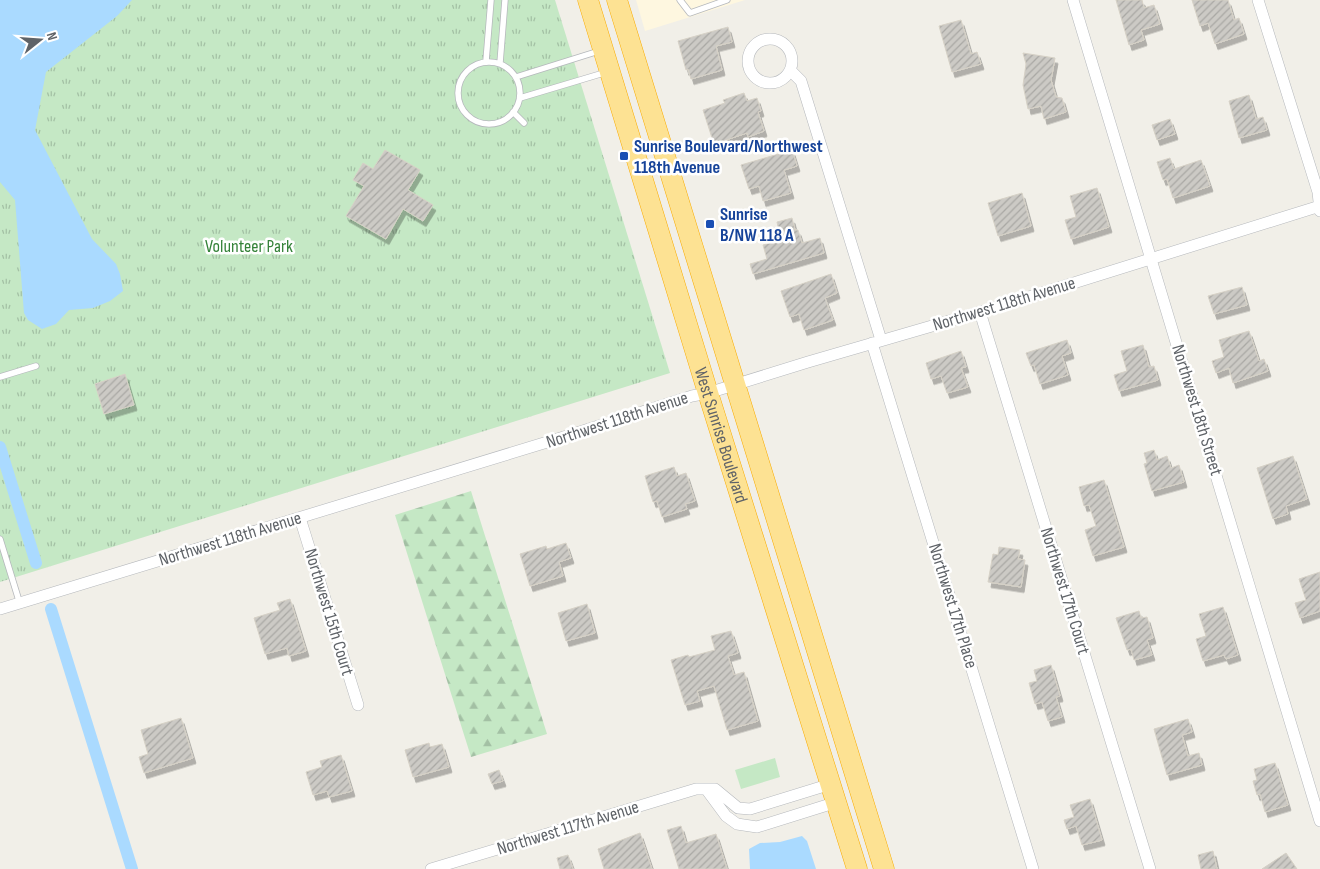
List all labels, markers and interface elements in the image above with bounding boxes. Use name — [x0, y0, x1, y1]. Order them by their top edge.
north arrow — [15, 15, 65, 65]
text: N — [43, 30, 61, 42]
place label: Sunrise Boulevard/Northwest 118th Avenue — [634, 136, 823, 178]
marker: Sunrise Boulevard/Northwest 118th Avenue — [618, 150, 630, 162]
place label: Sunrise B/NW 118 A — [720, 204, 794, 246]
marker: Sunrise B/NW 118 A — [704, 218, 716, 230]
park label: Volunteer Park — [205, 236, 293, 257]
street label: Northwest 118th Avenue — [930, 272, 1078, 336]
street label: Northwest 18th Street — [1167, 342, 1227, 478]
street label: West Sunrise Boulevard — [690, 365, 752, 506]
street label: Northwest 118th Avenue — [543, 387, 691, 453]
street label: Northwest 118th Avenue — [156, 507, 304, 571]
street label: Northwest 17th Court — [1036, 525, 1094, 657]
street label: Northwest 17th Place — [924, 541, 982, 671]
street label: Northwest 15th Court — [300, 546, 358, 678]
street label: Northwest 117th Avenue — [494, 796, 642, 860]

